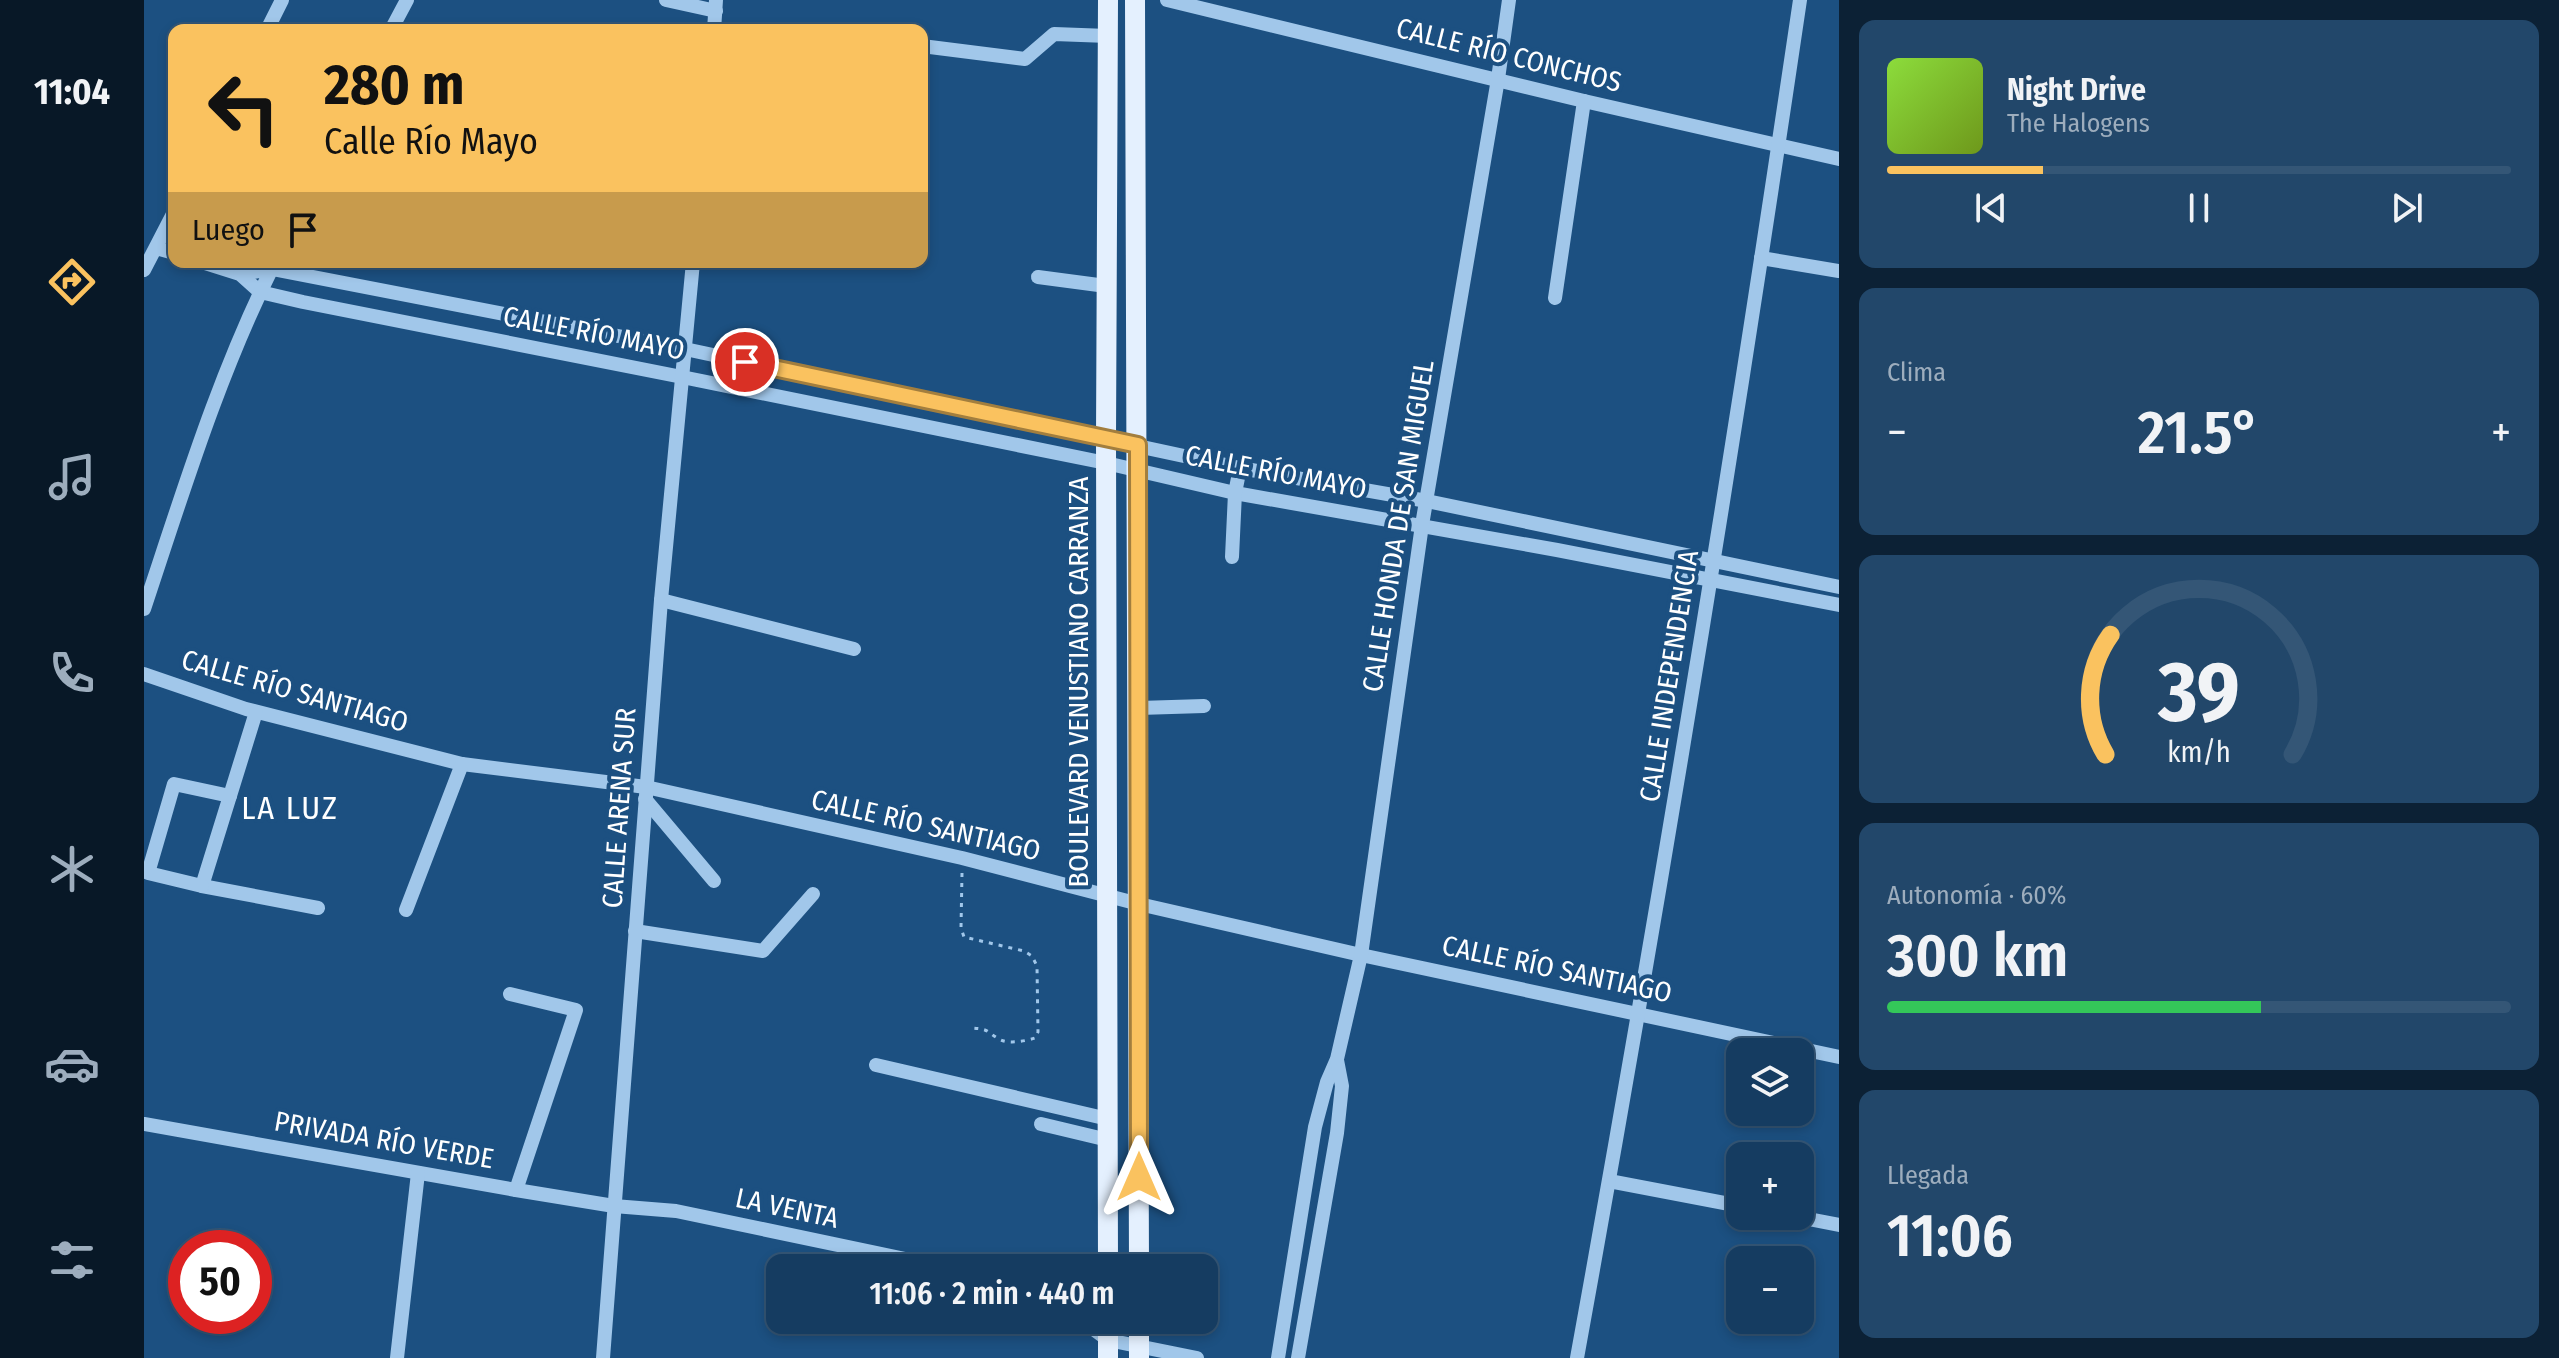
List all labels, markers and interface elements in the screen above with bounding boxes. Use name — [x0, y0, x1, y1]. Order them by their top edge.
street label: CALLE RÍO CONCHOS — [1393, 11, 1625, 99]
text: 280 m — [324, 52, 464, 119]
icon: left — [192, 56, 296, 160]
text: 11:04 — [34, 70, 110, 114]
text: Night Drive — [2007, 72, 2146, 108]
text: The Halogens — [2007, 108, 2150, 139]
text: Calle Río Mayo — [324, 120, 538, 164]
icon: previous — [1969, 186, 2013, 230]
icon: pause — [2177, 186, 2221, 230]
icon: next — [2385, 186, 2429, 230]
icon: arrive — [281, 208, 325, 252]
text: Luego — [192, 212, 265, 248]
icon: directions — [44, 254, 100, 310]
street label: CALLE RÍO MAYO — [500, 299, 688, 367]
pin — [711, 328, 779, 396]
icon: arrive — [723, 340, 767, 384]
street label: CALLE HONDA DE SAN MIGUEL — [1355, 357, 1441, 694]
text: Clima — [1887, 357, 1946, 388]
text: 21.5° — [2138, 397, 2260, 469]
text: − — [1887, 406, 1907, 459]
text: + — [2491, 406, 2511, 459]
street label: CALLE RÍO MAYO — [1182, 438, 1370, 506]
icon: music — [44, 449, 100, 505]
street label: BOULEVARD VENUSTIANO CARRANZA — [1062, 476, 1095, 887]
street label: CALLE INDEPENDENCIA — [1633, 547, 1705, 804]
street label: CALLE RÍO SANTIAGO — [178, 643, 412, 739]
text: 39 — [2157, 643, 2240, 743]
icon: phone — [44, 645, 100, 701]
street label: CALLE ARENA SUR — [596, 707, 642, 909]
text: km/h — [2167, 735, 2231, 770]
street label: CALLE RÍO SANTIAGO — [808, 783, 1044, 867]
district label: LA LUZ — [241, 789, 339, 827]
icon: climate — [44, 841, 100, 897]
text: Autonomía · 60% — [1887, 880, 2066, 911]
text: 300 km — [1887, 920, 2068, 992]
street label: CALLE RÍO SANTIAGO — [1439, 929, 1675, 1009]
icon: car — [44, 1036, 100, 1092]
map controls — [1726, 1038, 1814, 1334]
button: layers — [1726, 1038, 1814, 1126]
street label: PRIVADA RÍO VERDE — [272, 1104, 496, 1176]
position arrow — [1097, 1135, 1181, 1219]
button: + — [1726, 1142, 1814, 1230]
text: Llegada — [1887, 1160, 1969, 1191]
street label: LA VENTA — [733, 1181, 842, 1235]
text: 11:06 — [1887, 1200, 2013, 1272]
speed limit sign: 50 — [168, 1230, 272, 1334]
icon: filters — [44, 1232, 100, 1288]
button: − — [1726, 1246, 1814, 1334]
text: 11:06 · 2 min · 440 m — [870, 1276, 1114, 1312]

